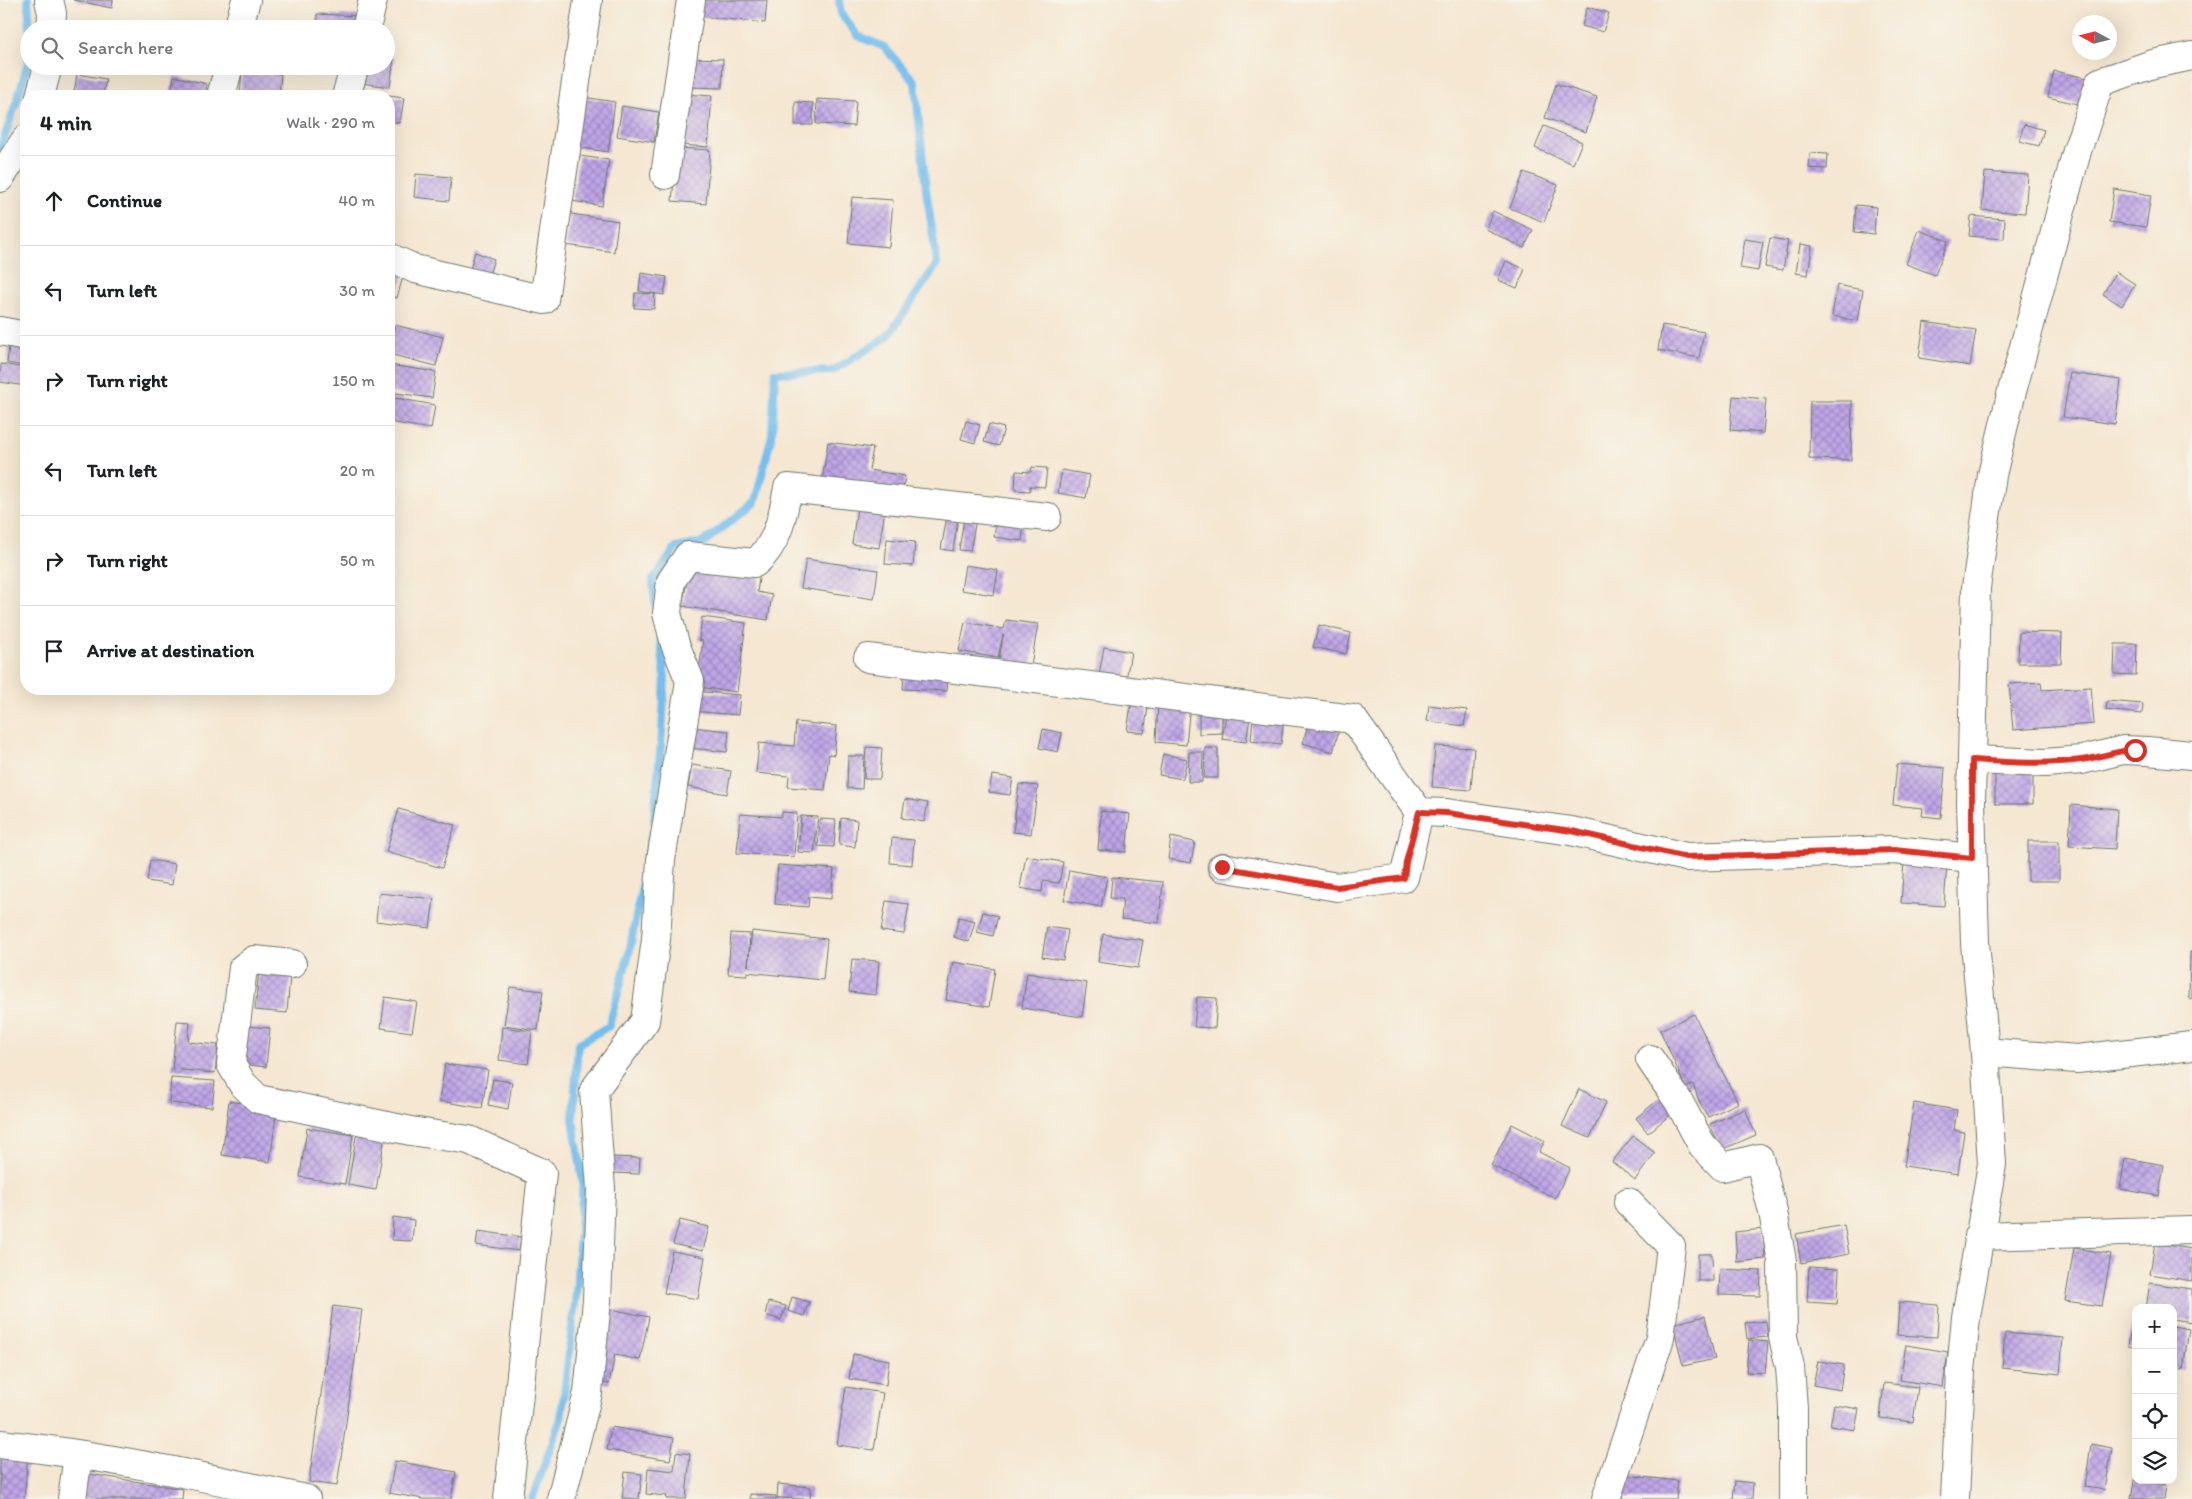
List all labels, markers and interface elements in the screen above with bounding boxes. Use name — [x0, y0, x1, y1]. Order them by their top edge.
north arrow — [2072, 15, 2117, 60]
search box — [20, 20, 395, 75]
icon: search — [38, 34, 66, 62]
text: Search here — [78, 36, 173, 59]
text: 4 min — [40, 110, 92, 135]
text: Walk · 290 m — [286, 113, 375, 132]
icon: ahead — [40, 187, 68, 215]
text: Continue — [87, 189, 162, 212]
text: 40 m — [338, 191, 375, 210]
icon: left — [40, 277, 68, 305]
text: Turn left — [87, 279, 157, 302]
text: 30 m — [339, 281, 375, 300]
icon: right — [40, 367, 68, 395]
text: Turn right — [87, 369, 168, 392]
text: 150 m — [332, 371, 375, 390]
icon: left — [40, 457, 68, 485]
text: Turn left — [87, 459, 157, 482]
text: 20 m — [340, 461, 375, 480]
icon: right — [40, 547, 68, 575]
text: Turn right — [87, 549, 168, 572]
text: 50 m — [340, 551, 375, 570]
icon: arrive — [40, 637, 68, 665]
text: Arrive at destination — [87, 639, 254, 662]
route start — [2124, 739, 2147, 762]
route end — [1211, 856, 1234, 879]
map controls — [2132, 1304, 2177, 1484]
button: + — [2132, 1304, 2177, 1349]
button: − — [2132, 1349, 2177, 1394]
button: locate — [2132, 1394, 2177, 1439]
button: layers — [2132, 1439, 2177, 1484]

